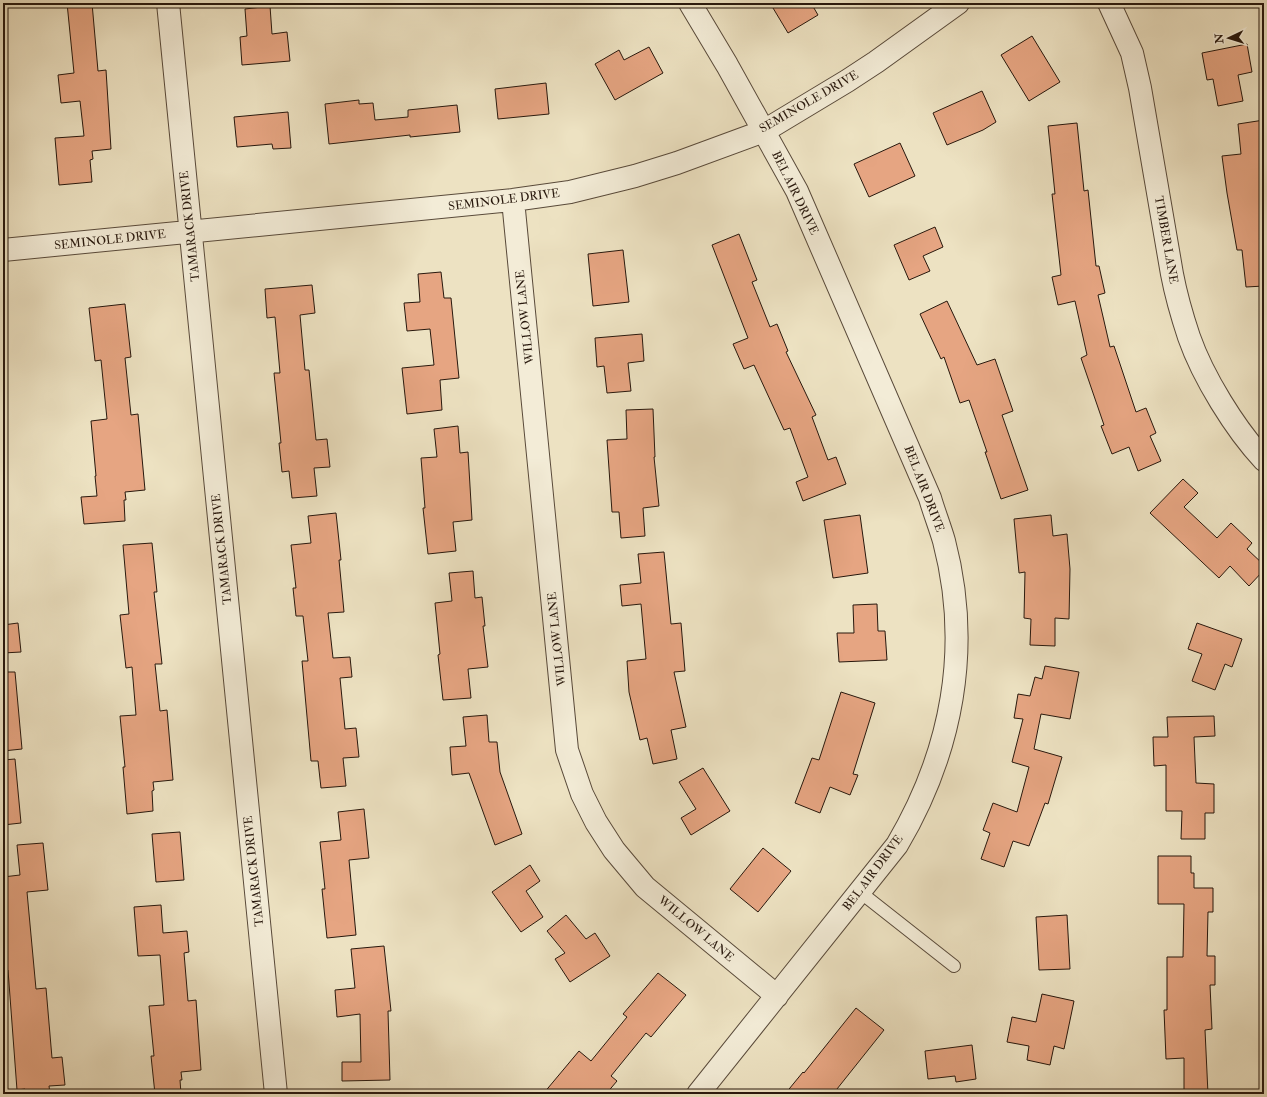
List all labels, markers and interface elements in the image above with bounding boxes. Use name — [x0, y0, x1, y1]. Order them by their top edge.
north arrow — [1209, 18, 1249, 58]
text: N — [1213, 32, 1226, 45]
street label: SEMINOLE DRIVE — [757, 67, 862, 137]
street label: BEL AIR DRIVE — [768, 149, 822, 238]
street label: TAMARACK DRIVE — [177, 170, 203, 282]
street label: SEMINOLE DRIVE — [447, 186, 561, 214]
street label: TIMBER LANE — [1151, 195, 1181, 285]
street label: SEMINOLE DRIVE — [53, 227, 167, 253]
street label: WILLOW LANE — [513, 269, 538, 366]
street label: BEL AIR DRIVE — [901, 444, 948, 535]
street label: TAMARACK DRIVE — [209, 493, 235, 605]
street label: WILLOW LANE — [545, 591, 570, 688]
street label: TAMARACK DRIVE — [241, 815, 267, 927]
street label: BEL AIR DRIVE — [840, 832, 907, 914]
street label: WILLOW LANE — [654, 892, 737, 965]

